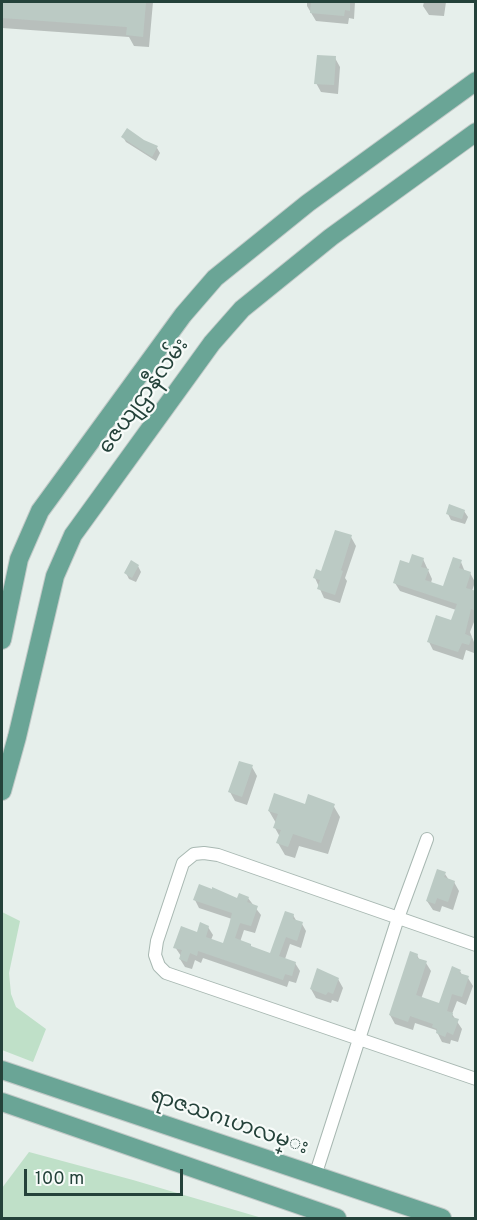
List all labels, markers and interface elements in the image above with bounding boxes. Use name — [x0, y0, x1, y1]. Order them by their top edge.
street label: ဇေယျဌာနီလမ်း — [95, 334, 195, 460]
street label: ရာဇသဂၤဟလမ္း — [147, 1084, 311, 1162]
scale bar — [27, 1157, 186, 1195]
text: 100 m — [35, 1168, 84, 1191]

